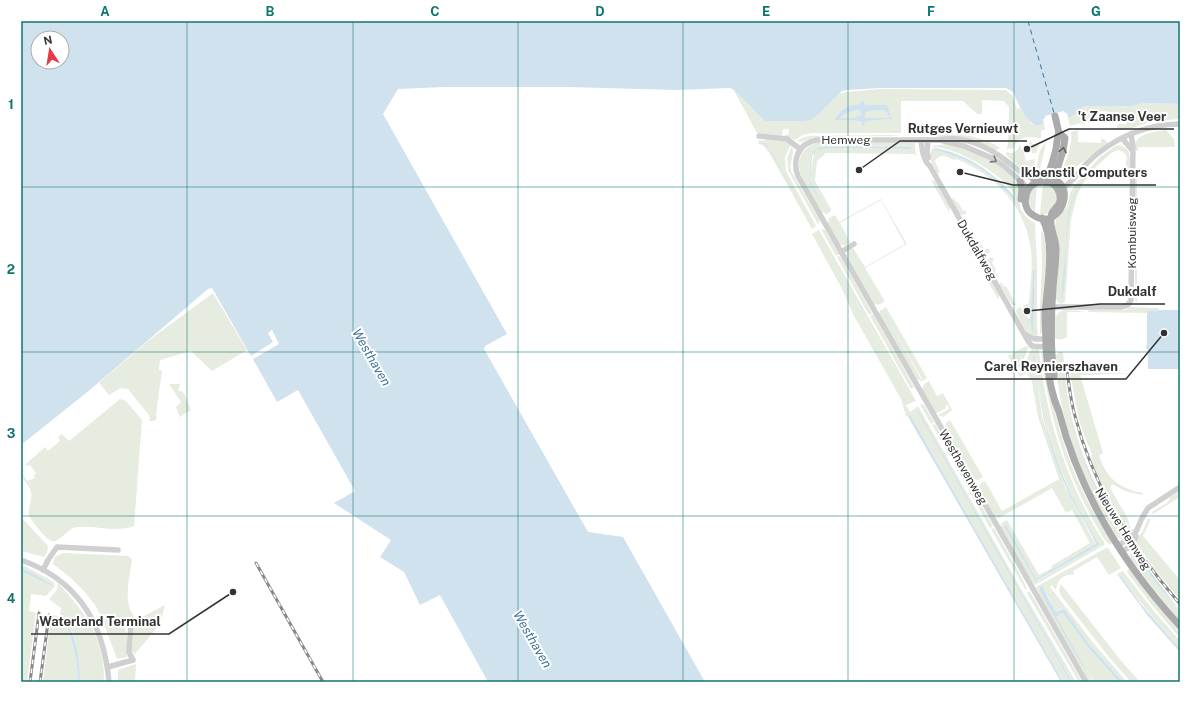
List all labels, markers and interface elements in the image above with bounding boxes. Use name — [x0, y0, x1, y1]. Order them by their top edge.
text: A — [100, 4, 110, 19]
text: B — [266, 4, 275, 19]
text: C — [430, 4, 440, 19]
text: D — [595, 4, 605, 19]
text: E — [762, 4, 770, 19]
text: F — [927, 4, 935, 19]
text: G — [1091, 4, 1101, 19]
north arrow — [30, 30, 70, 70]
text: N — [42, 33, 53, 47]
text: 1 — [8, 97, 14, 112]
callout: 't Zaanse Veer — [1069, 104, 1174, 129]
text: 't Zaanse Veer — [1078, 109, 1167, 124]
callout: Rutges Vernieuwt — [900, 116, 1027, 141]
text: Rutges Vernieuwt — [908, 121, 1018, 136]
street label: Hemweg — [821, 133, 871, 147]
one-way arrow — [1058, 147, 1066, 153]
one-way arrow — [990, 155, 997, 163]
callout: Ikbenstil Computers — [1013, 160, 1156, 185]
text: Ikbenstil Computers — [1021, 165, 1147, 180]
street label: Kombuisweg — [1125, 197, 1139, 269]
street label: Dukdalfweg — [954, 217, 1000, 283]
text: 2 — [7, 262, 15, 277]
callout: Dukdalf — [1100, 279, 1165, 304]
text: Dukdalf — [1108, 284, 1156, 299]
water label: Westhaven — [349, 326, 394, 389]
callout: Carel Reynierszhaven — [976, 354, 1126, 379]
text: Carel Reynierszhaven — [984, 359, 1118, 374]
text: 3 — [7, 426, 16, 441]
street label: Westhavenweg — [936, 427, 990, 507]
street label: Nieuwe Hemweg — [1092, 485, 1154, 573]
text: 4 — [7, 591, 16, 606]
water label: Westhaven — [510, 608, 555, 671]
callout: Waterland Terminal — [31, 609, 169, 634]
text: Waterland Terminal — [39, 614, 161, 629]

